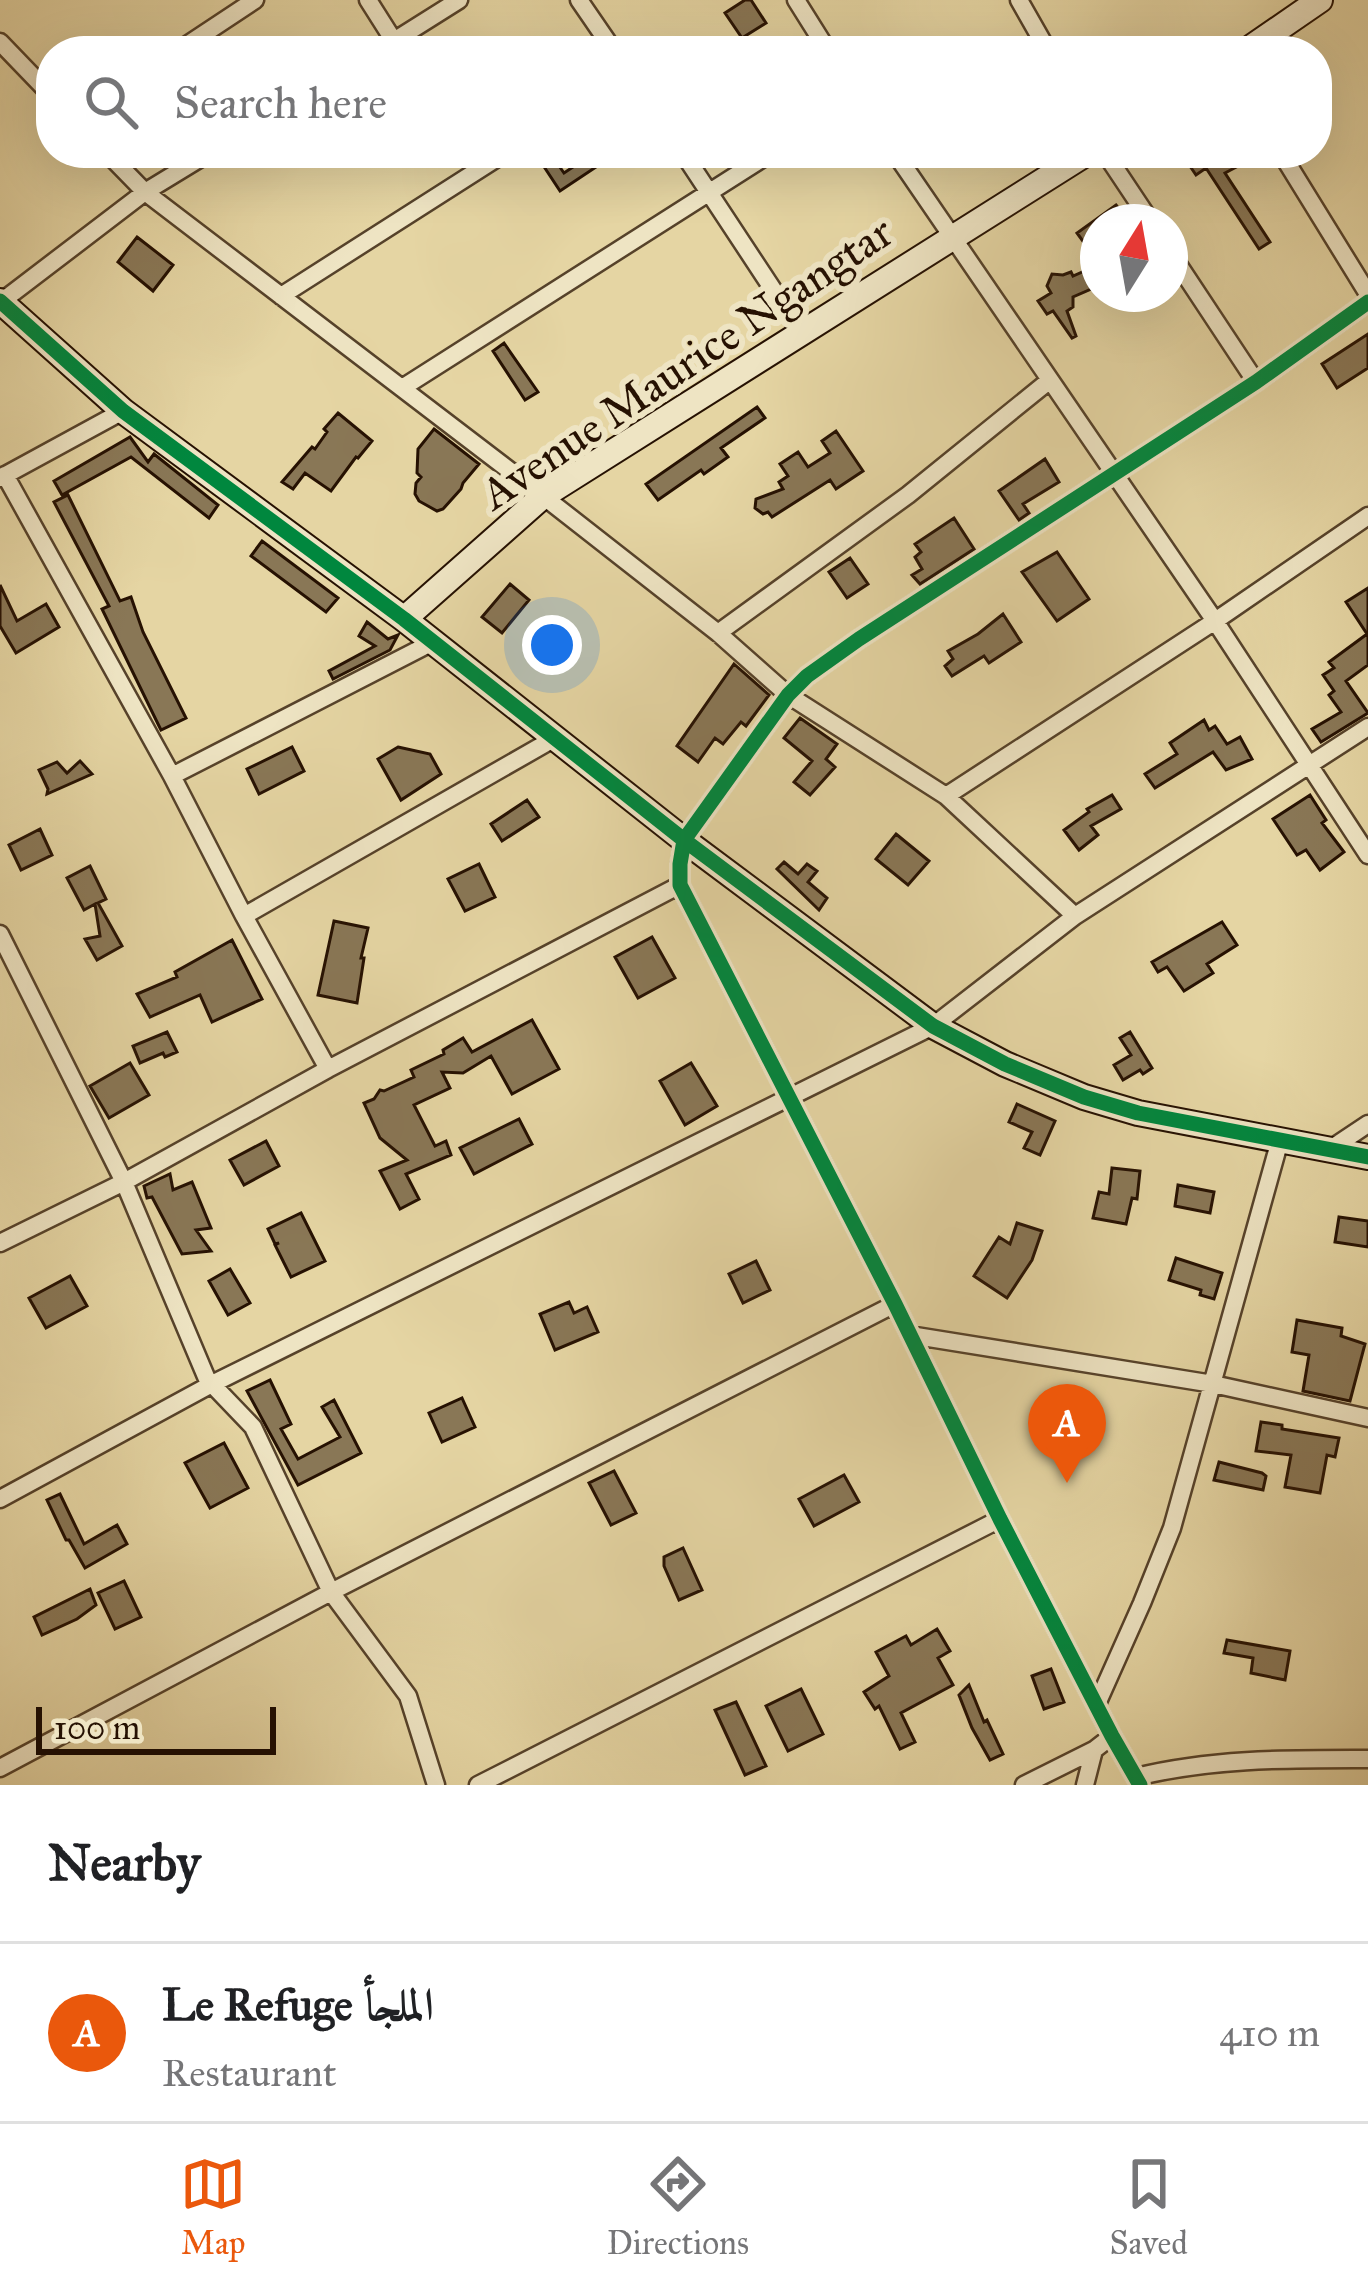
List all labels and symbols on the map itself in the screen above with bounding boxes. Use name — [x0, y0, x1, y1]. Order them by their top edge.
street label: Avenue Maurice Ngangtar — [468, 204, 903, 522]
north arrow — [1080, 204, 1188, 312]
your location — [522, 615, 582, 675]
pin: A — [1028, 1384, 1106, 1483]
scale bar — [36, 1701, 276, 1754]

